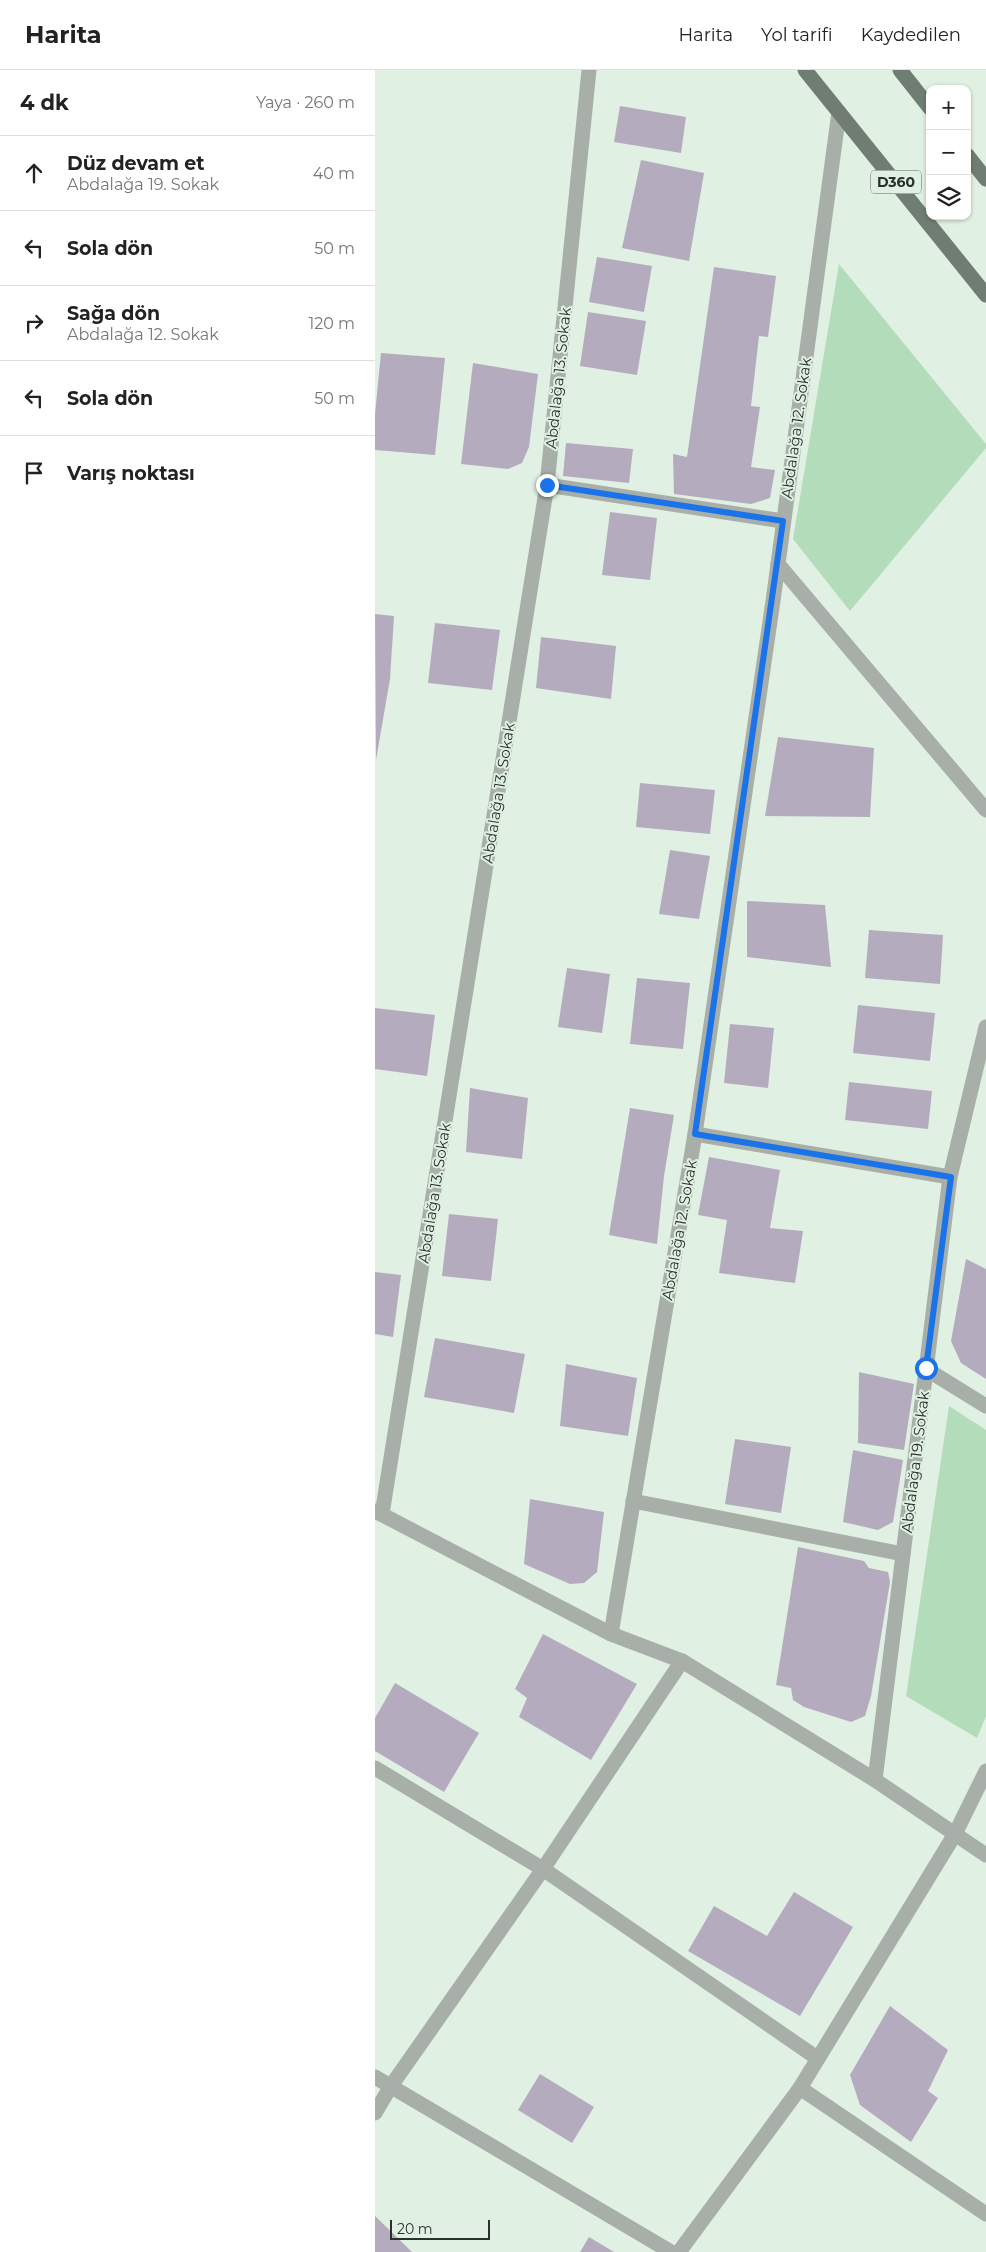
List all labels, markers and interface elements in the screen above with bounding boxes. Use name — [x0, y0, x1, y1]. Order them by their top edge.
text: Harita — [25, 20, 102, 49]
text: Harita — [678, 24, 733, 46]
text: Yol tarifi — [761, 24, 833, 46]
text: Kaydedilen — [861, 24, 961, 46]
map controls — [926, 85, 971, 220]
button: + — [926, 85, 971, 130]
text: 4 dk — [20, 90, 69, 115]
text: Yaya · 260 m — [256, 93, 355, 112]
button: − — [926, 130, 971, 175]
text: Düz devam et — [67, 152, 205, 175]
icon: ahead — [20, 159, 48, 187]
text: 40 m — [313, 164, 355, 183]
road number: D360 — [871, 170, 921, 194]
text: Abdalağa 19. Sokak — [67, 175, 219, 194]
button: layers — [926, 175, 971, 220]
icon: left — [20, 234, 48, 262]
text: Sola dön — [67, 237, 153, 260]
text: 50 m — [314, 239, 355, 258]
text: Sağa dön — [67, 302, 160, 325]
street label: Abdalağa 13. Sokak — [541, 306, 575, 450]
icon: right — [20, 309, 48, 337]
text: 120 m — [308, 314, 355, 333]
text: Abdalağa 12. Sokak — [67, 325, 219, 344]
street label: Abdalağa 12. Sokak — [777, 356, 815, 500]
icon: left — [20, 384, 48, 412]
text: Sola dön — [67, 387, 153, 410]
text: 50 m — [314, 389, 355, 408]
icon: arrive — [20, 459, 48, 487]
text: Varış noktası — [67, 462, 195, 485]
route end — [536, 474, 559, 497]
street label: Abdalağa 13. Sokak — [477, 721, 519, 865]
street label: Abdalağa 13. Sokak — [413, 1121, 455, 1265]
street label: Abdalağa 12. Sokak — [657, 1158, 701, 1302]
route start — [915, 1357, 938, 1380]
street label: Abdalağa 19. Sokak — [897, 1390, 933, 1534]
scale bar — [390, 2217, 490, 2240]
text: 20 m — [397, 2220, 433, 2238]

